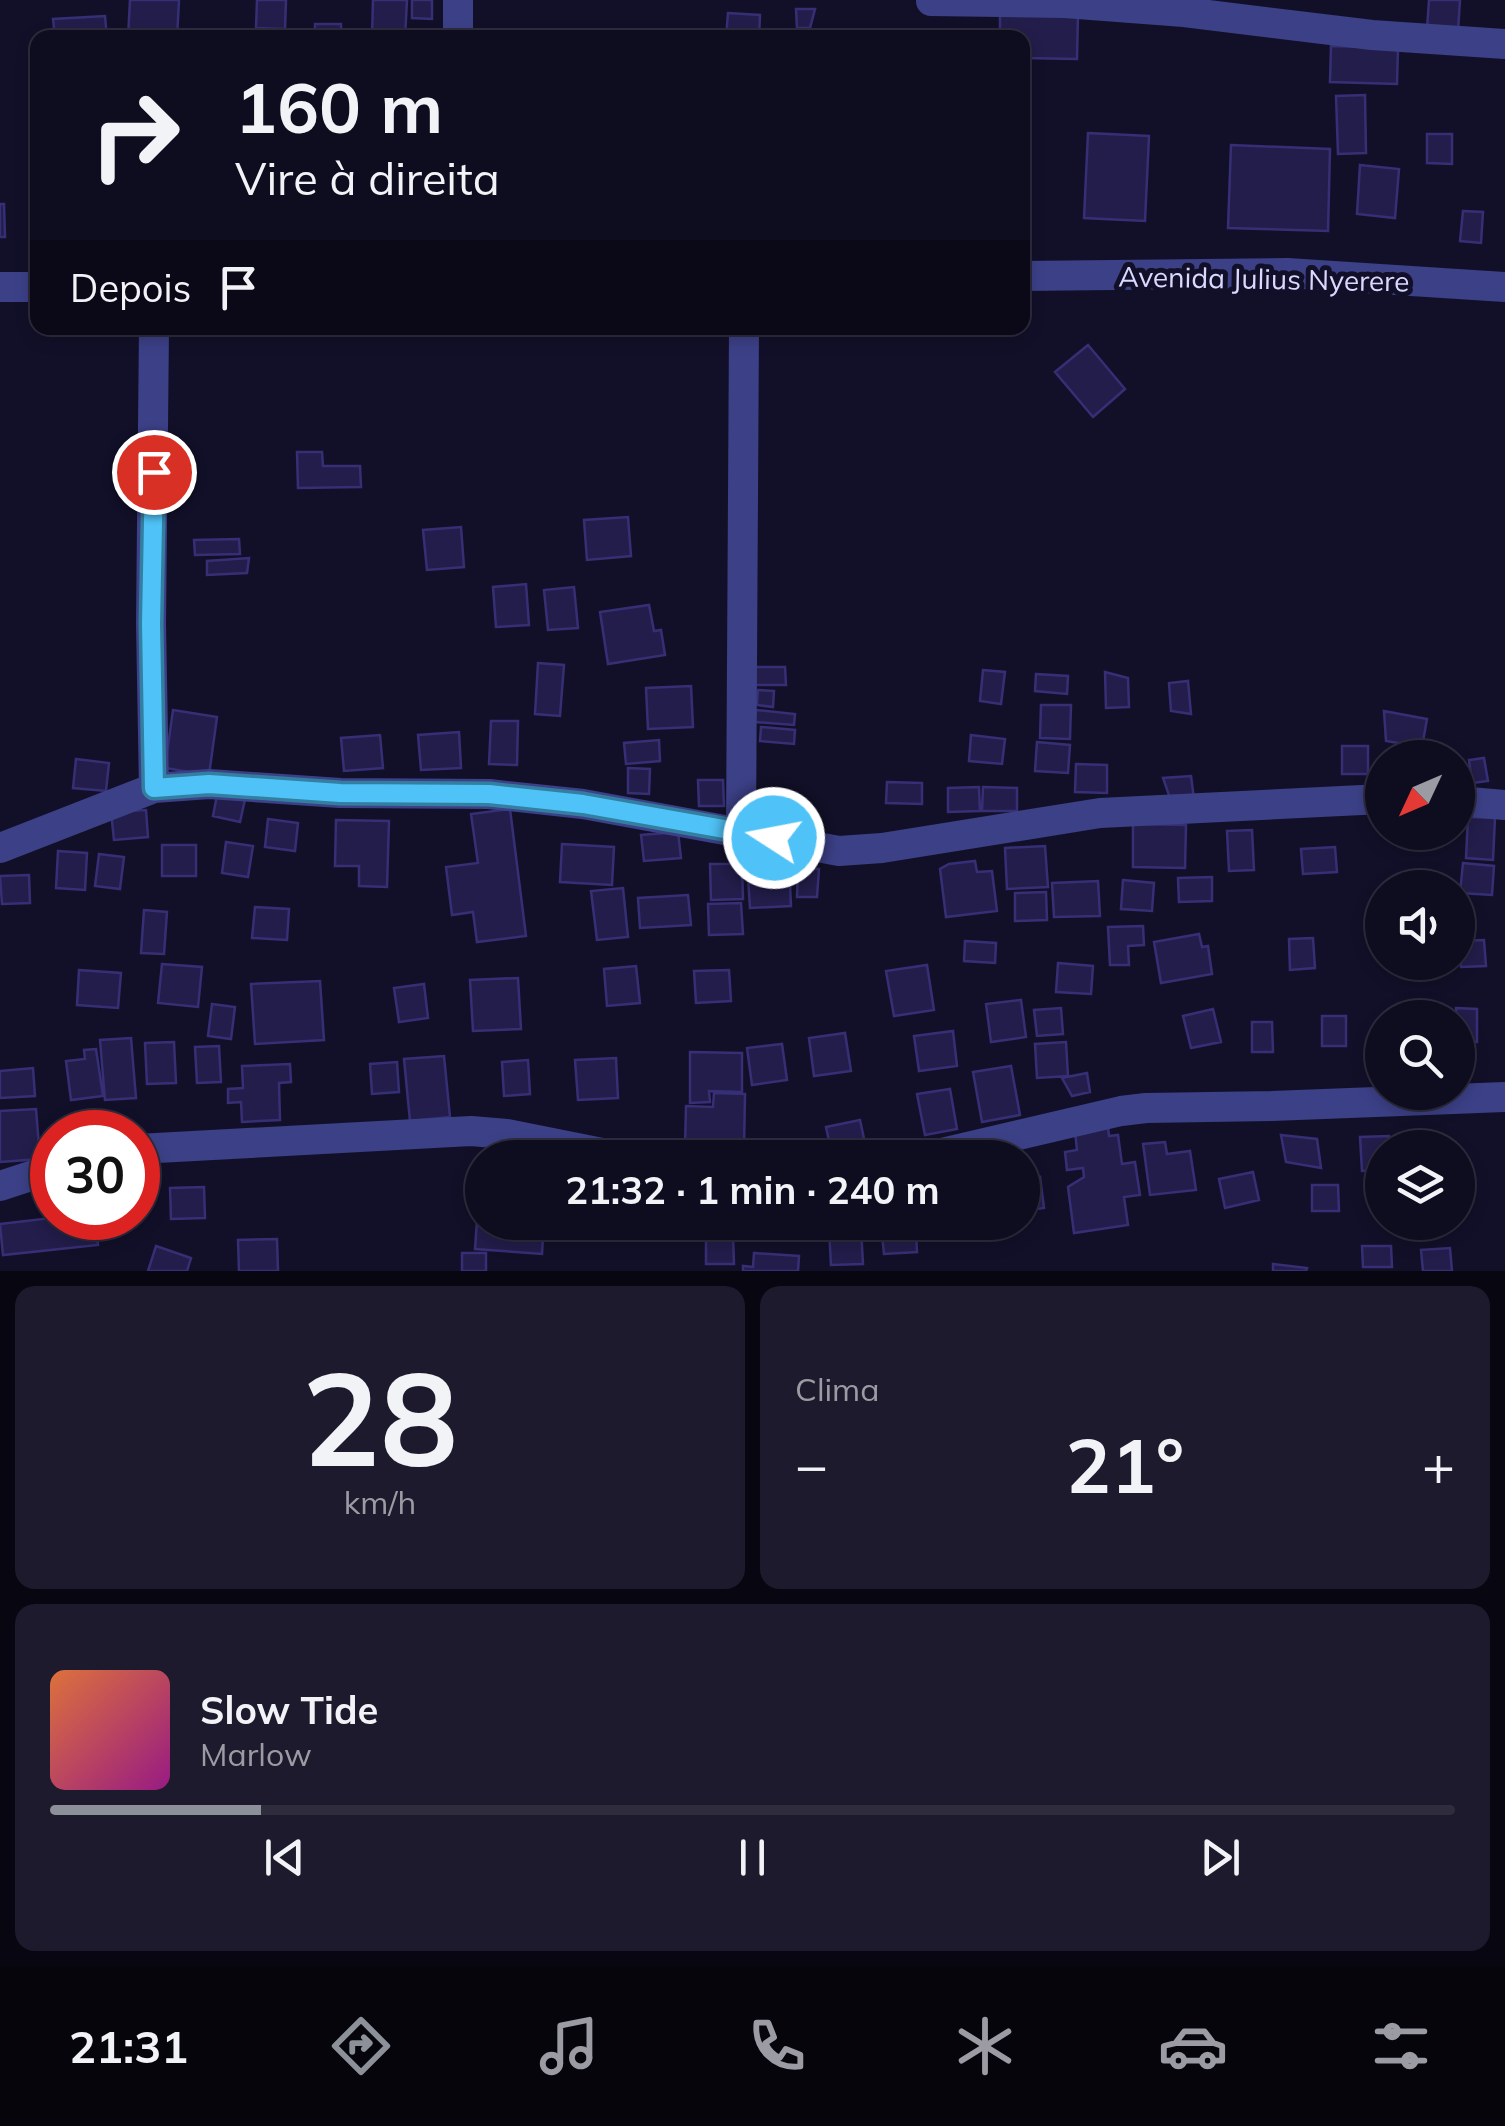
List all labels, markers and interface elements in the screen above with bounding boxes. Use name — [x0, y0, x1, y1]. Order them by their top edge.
text: 160 m — [235, 63, 443, 151]
icon: right — [70, 70, 200, 200]
text: Vire à direita — [235, 150, 500, 206]
street label: Avenida Julius Nyerere — [1118, 258, 1410, 299]
icon: arrive — [211, 260, 266, 315]
text: Depois — [70, 264, 191, 312]
pin — [112, 430, 197, 515]
icon: arrive — [127, 445, 182, 500]
north arrow — [1365, 740, 1475, 850]
map controls — [1365, 740, 1475, 1240]
position arrow — [722, 786, 826, 890]
button: sound — [1365, 870, 1475, 980]
button: search — [1365, 1000, 1475, 1110]
speed limit sign: 30 — [30, 1110, 160, 1240]
button: layers — [1365, 1130, 1475, 1240]
text: 21:32 · 1 min · 240 m — [565, 1166, 940, 1214]
text: 28 — [302, 1335, 458, 1499]
text: Clima — [795, 1369, 879, 1409]
text: 21° — [1066, 1418, 1184, 1512]
text: − — [795, 1430, 828, 1499]
text: + — [1422, 1430, 1455, 1499]
text: km/h — [344, 1482, 416, 1522]
text: Slow Tide — [200, 1686, 378, 1734]
text: Marlow — [200, 1734, 312, 1774]
icon: previous — [257, 1830, 312, 1885]
icon: pause — [725, 1830, 780, 1885]
icon: next — [1193, 1830, 1248, 1885]
icon: directions — [326, 2011, 396, 2081]
icon: music — [534, 2011, 604, 2081]
icon: phone — [742, 2011, 812, 2081]
icon: climate — [950, 2011, 1020, 2081]
icon: car — [1158, 2011, 1228, 2081]
icon: filters — [1366, 2011, 1436, 2081]
text: 21:31 — [69, 2018, 188, 2074]

